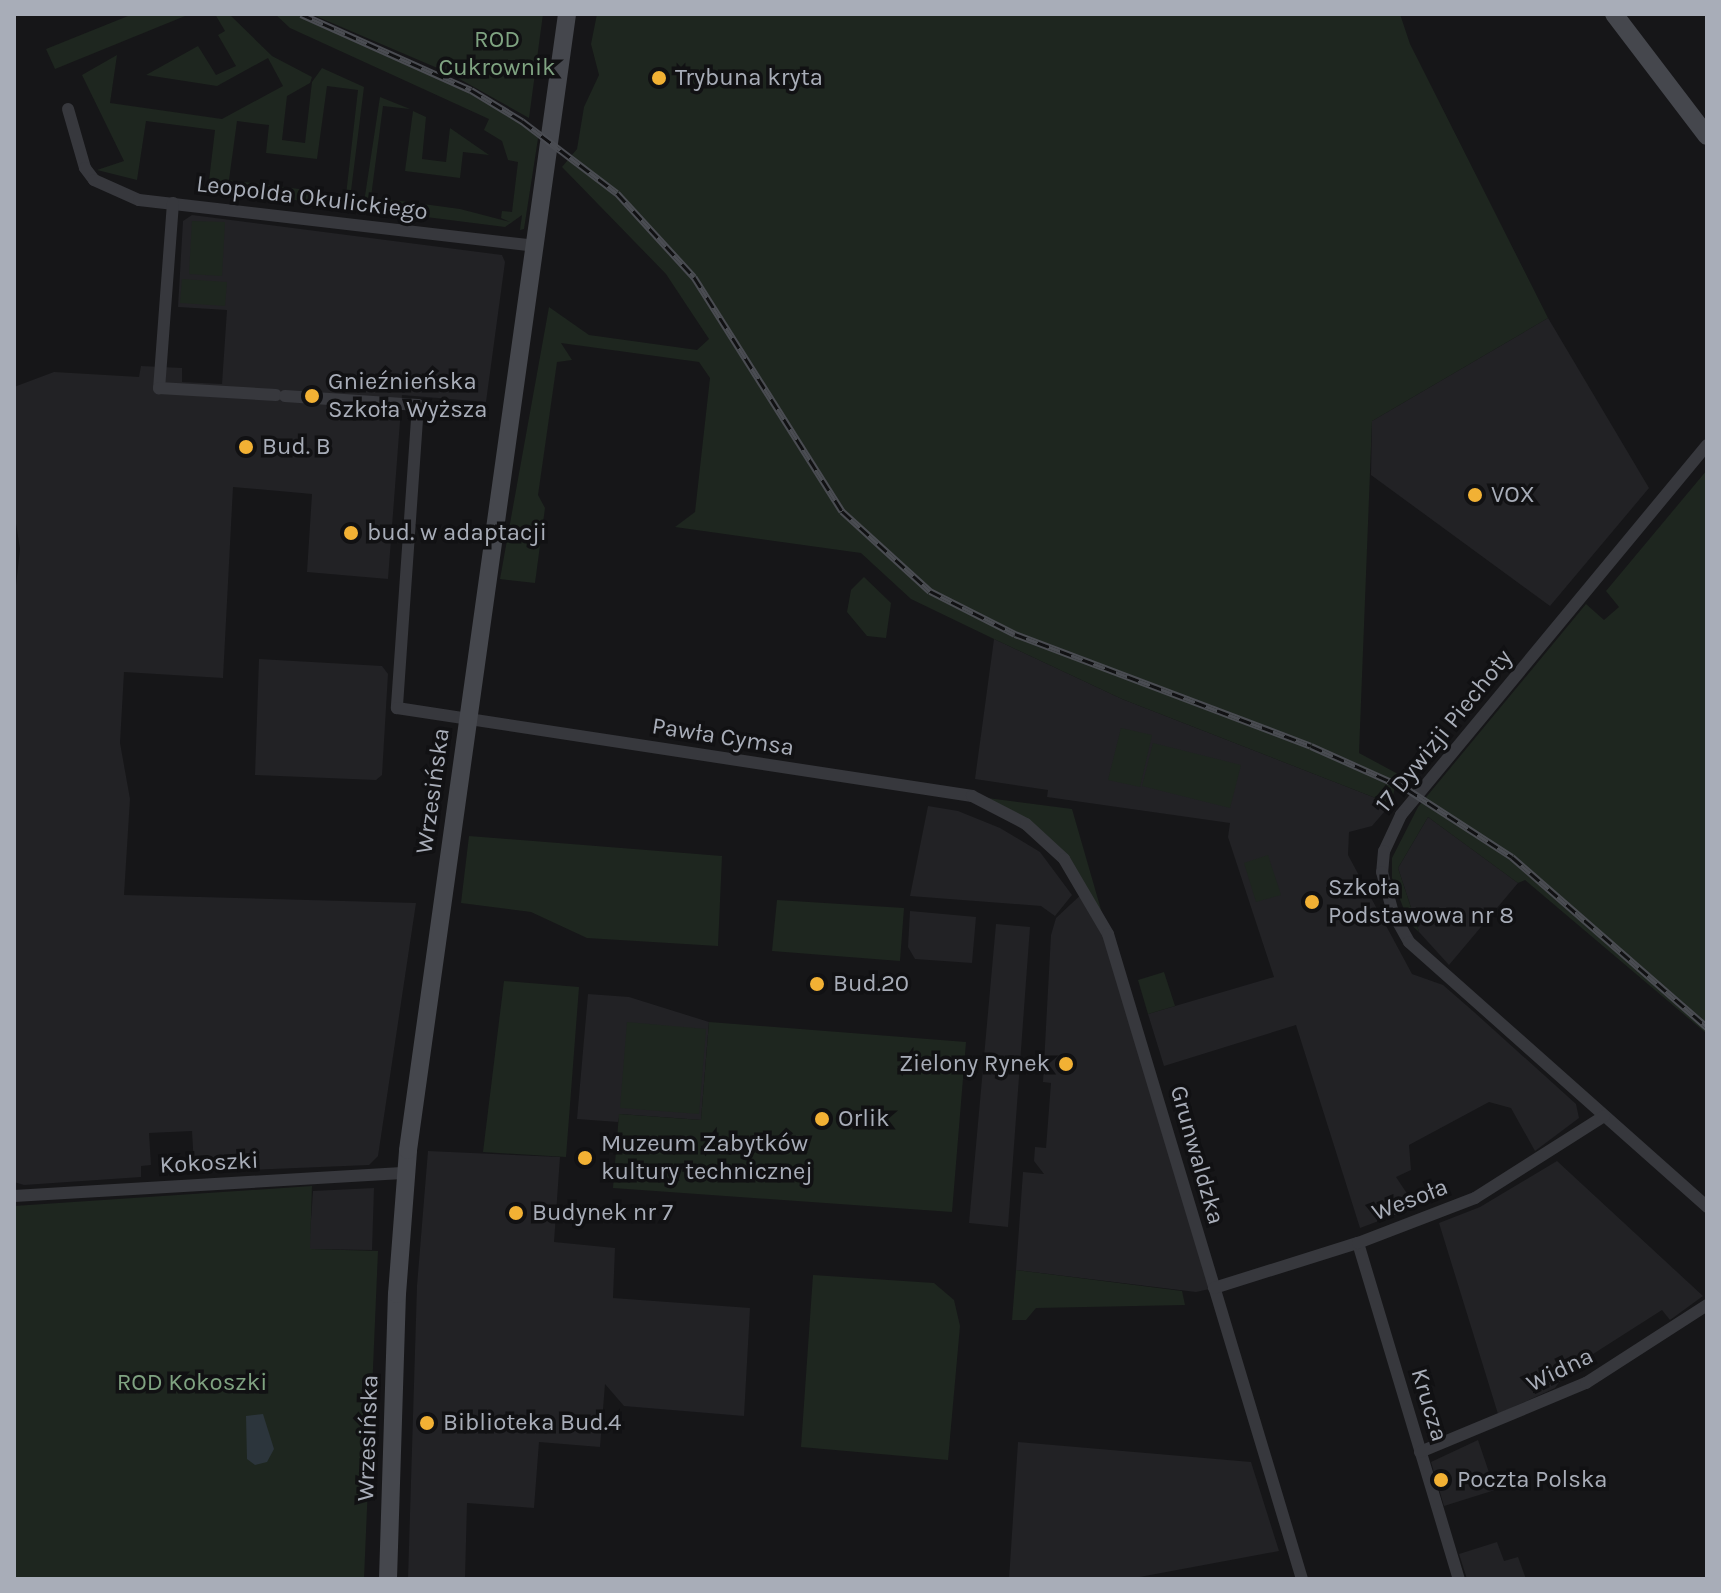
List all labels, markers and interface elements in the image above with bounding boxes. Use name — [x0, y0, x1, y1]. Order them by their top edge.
park label: ROD Cukrownik — [438, 26, 556, 82]
place label: Trybuna kryta — [675, 64, 823, 92]
marker: Trybuna kryta — [650, 69, 668, 87]
street label: Leopolda Okulickiego — [195, 170, 429, 226]
place label: Gnieźnieńska Szkoła Wyższa — [328, 368, 487, 424]
marker: Gnieźnieńska Szkoła Wyższa — [303, 387, 321, 405]
place label: Bud. B — [262, 433, 331, 461]
marker: Bud. B — [237, 438, 255, 456]
place label: VOX — [1491, 481, 1535, 509]
marker: VOX — [1466, 486, 1484, 504]
place label: bud. w adaptacji — [367, 519, 547, 547]
marker: bud. w adaptacji — [342, 524, 360, 542]
street label: 17 Dywizji Piechoty — [1370, 644, 1518, 818]
street label: Pawła Cymsa — [650, 712, 796, 762]
street label: Wrzesińska — [410, 726, 456, 856]
place label: Szkoła Podstawowa nr 8 — [1328, 874, 1514, 930]
marker: Szkoła Podstawowa nr 8 — [1303, 893, 1321, 911]
place label: Bud.20 — [833, 970, 909, 998]
marker: Bud.20 — [808, 975, 826, 993]
place label: Zielony Rynek — [899, 1050, 1050, 1078]
marker: Zielony Rynek — [1057, 1055, 1075, 1073]
street label: Grunwaldzka — [1163, 1082, 1231, 1228]
place label: Orlik — [838, 1105, 890, 1133]
marker: Orlik — [813, 1110, 831, 1128]
place label: Muzeum Zabytków kultury technicznej — [601, 1130, 813, 1186]
street label: Kokoszki — [159, 1146, 259, 1180]
marker: Muzeum Zabytków kultury technicznej — [576, 1149, 594, 1167]
street label: Wesoła — [1368, 1172, 1452, 1228]
place label: Budynek nr 7 — [532, 1199, 673, 1227]
marker: Budynek nr 7 — [507, 1204, 525, 1222]
street label: Widna — [1522, 1342, 1598, 1398]
street label: Krucza — [1404, 1365, 1454, 1445]
park label: ROD Kokoszki — [117, 1369, 267, 1397]
street label: Wrzesińska — [351, 1374, 385, 1502]
place label: Biblioteka Bud.4 — [443, 1409, 621, 1437]
marker: Biblioteka Bud.4 — [418, 1414, 436, 1432]
place label: Poczta Polska — [1457, 1466, 1608, 1494]
marker: Poczta Polska — [1432, 1471, 1450, 1489]

